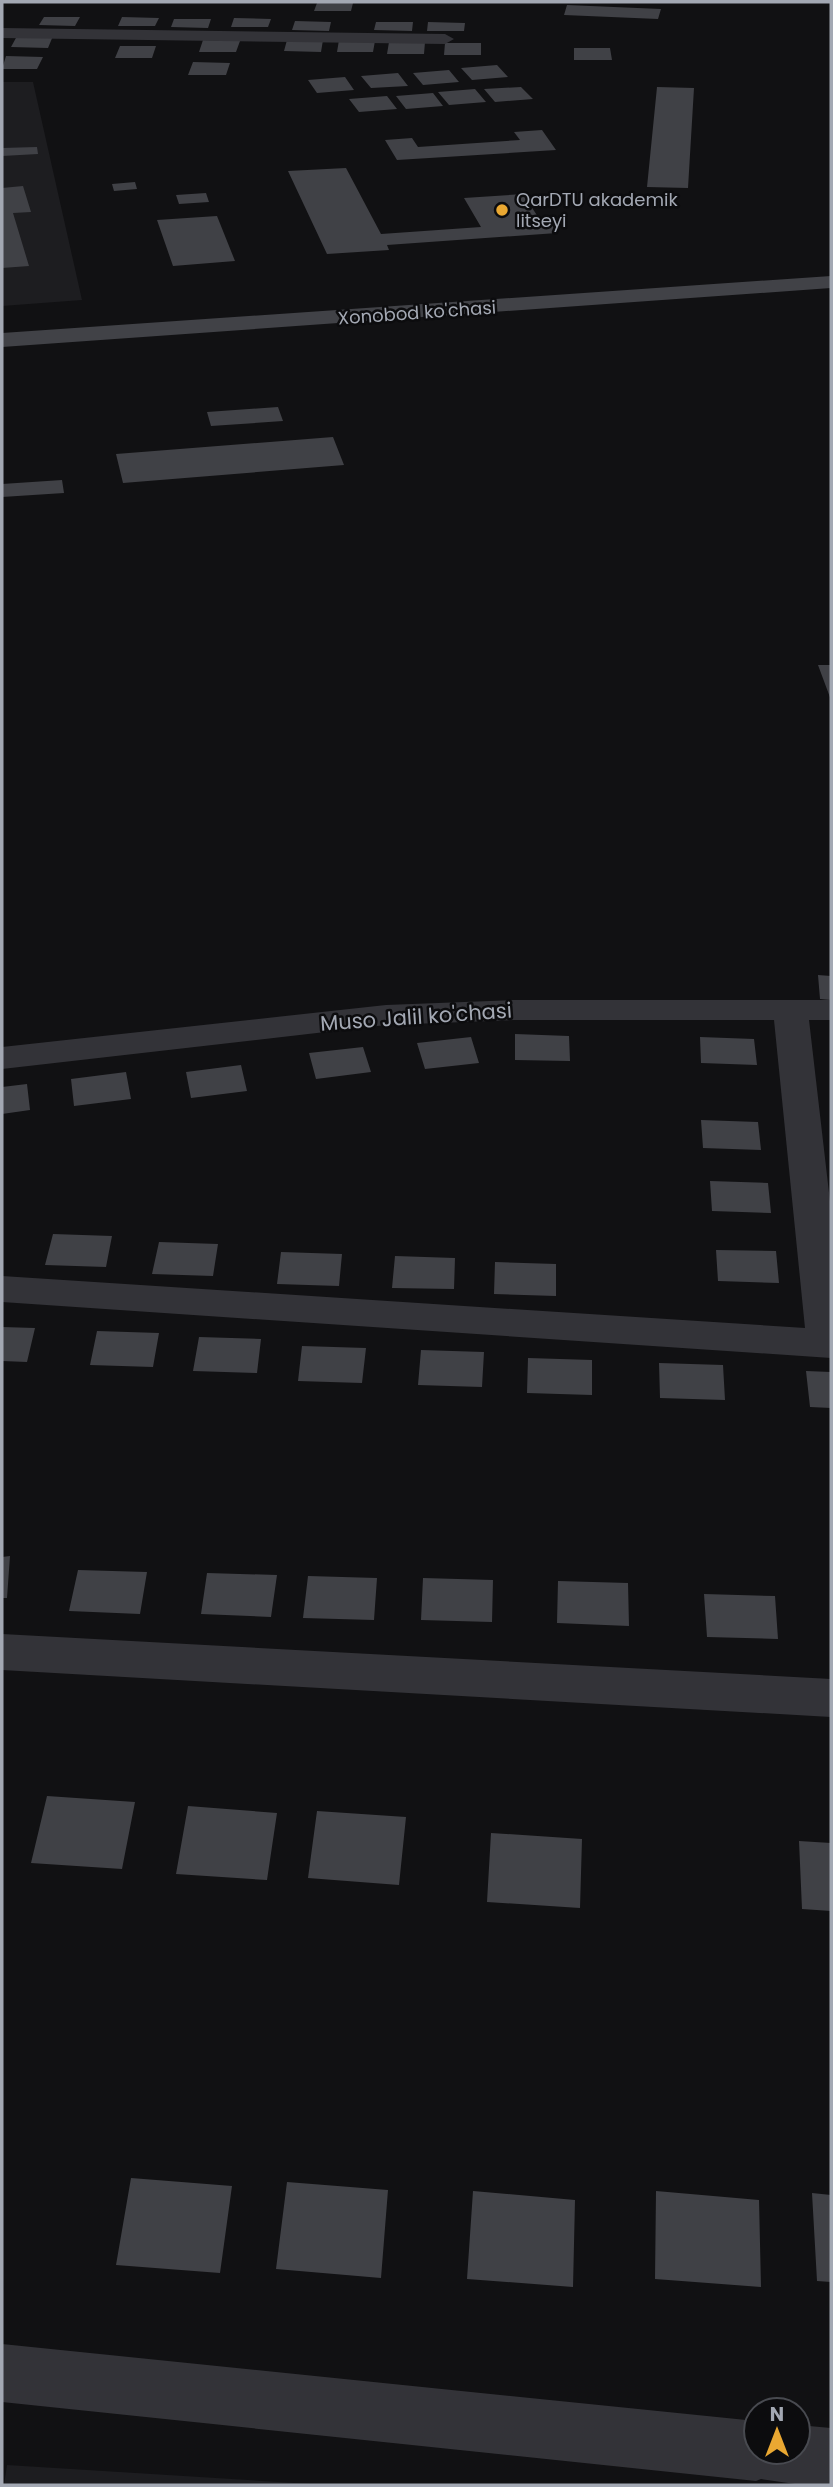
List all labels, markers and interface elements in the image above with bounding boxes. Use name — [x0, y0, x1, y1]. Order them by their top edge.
place label: QarDTU akademik litseyi — [516, 187, 678, 233]
marker: QarDTU akademik litseyi — [494, 202, 510, 218]
street label: Xonobod ko'chasi — [337, 295, 497, 330]
street label: Muso Jalil ko'chasi — [319, 995, 513, 1038]
north arrow — [742, 2396, 812, 2466]
text: N — [770, 2401, 784, 2428]

